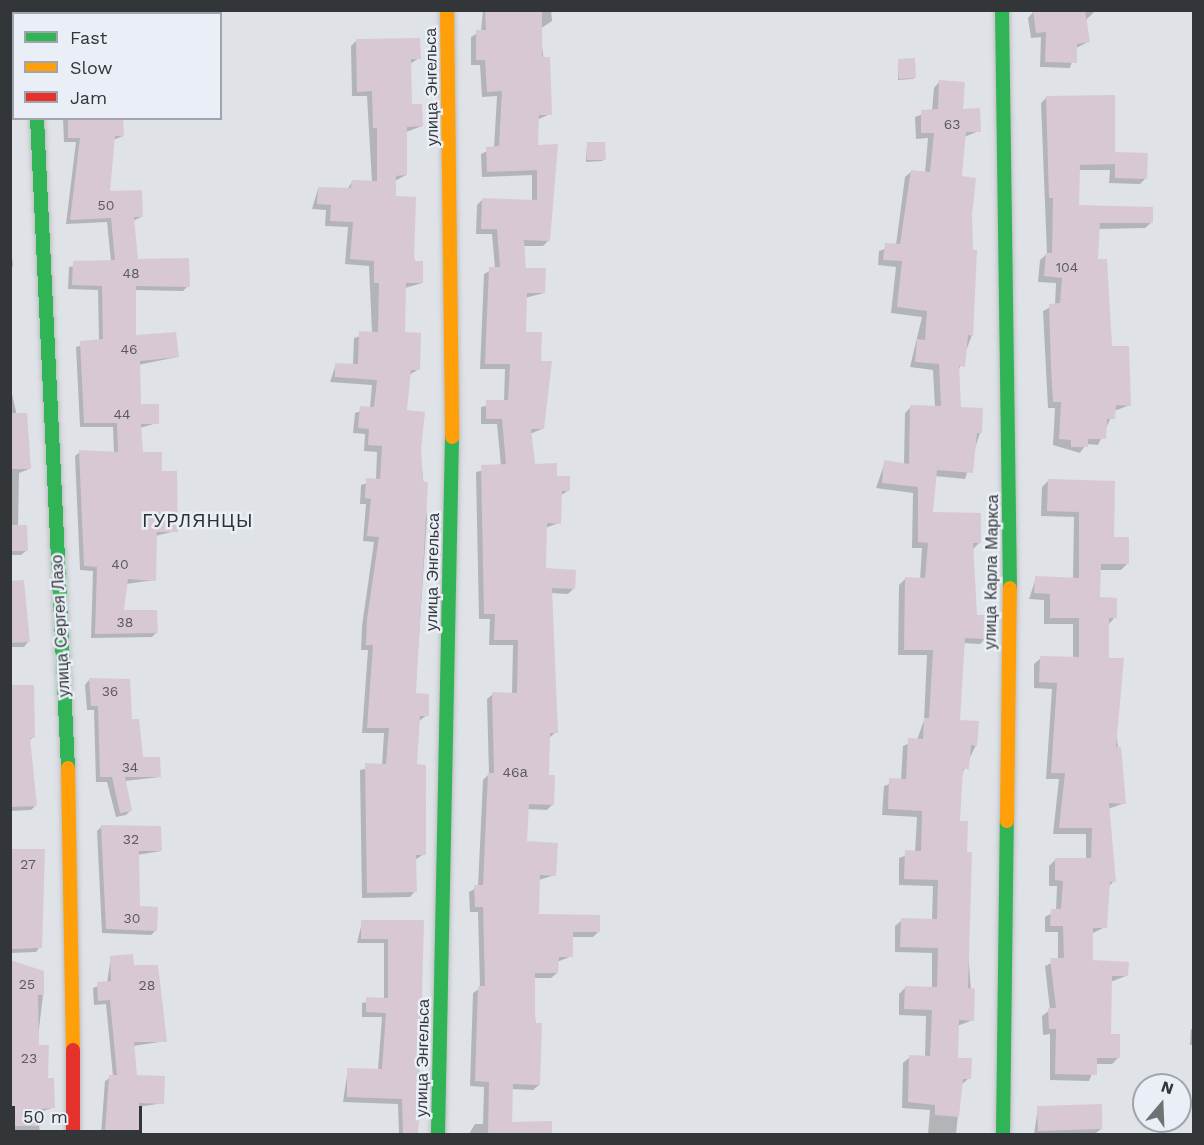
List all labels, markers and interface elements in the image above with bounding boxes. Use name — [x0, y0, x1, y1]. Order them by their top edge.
legend — [12, 12, 222, 120]
text: Fast — [70, 27, 107, 48]
street label: улица Энгельса — [421, 28, 443, 146]
text: Slow — [70, 57, 113, 78]
text: Jam — [70, 87, 107, 108]
house number: 63 — [944, 116, 960, 132]
house number: 50 — [98, 197, 114, 213]
house number: 104 — [1056, 259, 1078, 275]
house number: 48 — [122, 265, 140, 281]
house number: 46 — [120, 341, 138, 357]
house number: 44 — [113, 406, 131, 422]
street label: улица Карла Маркса — [981, 494, 1003, 650]
district label: ГУРЛЯНЦЫ — [142, 510, 254, 532]
street label: улица Энгельса — [422, 513, 444, 631]
street label: улица Сергея Лазо — [48, 554, 74, 698]
house number: 40 — [111, 556, 129, 572]
house number: 38 — [117, 614, 133, 630]
house number: 36 — [102, 683, 118, 699]
house number: 34 — [122, 759, 138, 775]
house number: 46а — [503, 764, 527, 780]
house number: 32 — [123, 831, 139, 847]
house number: 27 — [20, 856, 36, 872]
house number: 30 — [124, 910, 140, 926]
house number: 25 — [19, 976, 35, 992]
house number: 28 — [139, 977, 155, 993]
street label: улица Энгельса — [412, 999, 434, 1117]
house number: 23 — [21, 1050, 37, 1066]
north arrow — [1132, 1073, 1192, 1133]
text: N — [1159, 1076, 1176, 1098]
scale bar — [15, 1094, 146, 1132]
text: 50 m — [23, 1106, 68, 1127]

